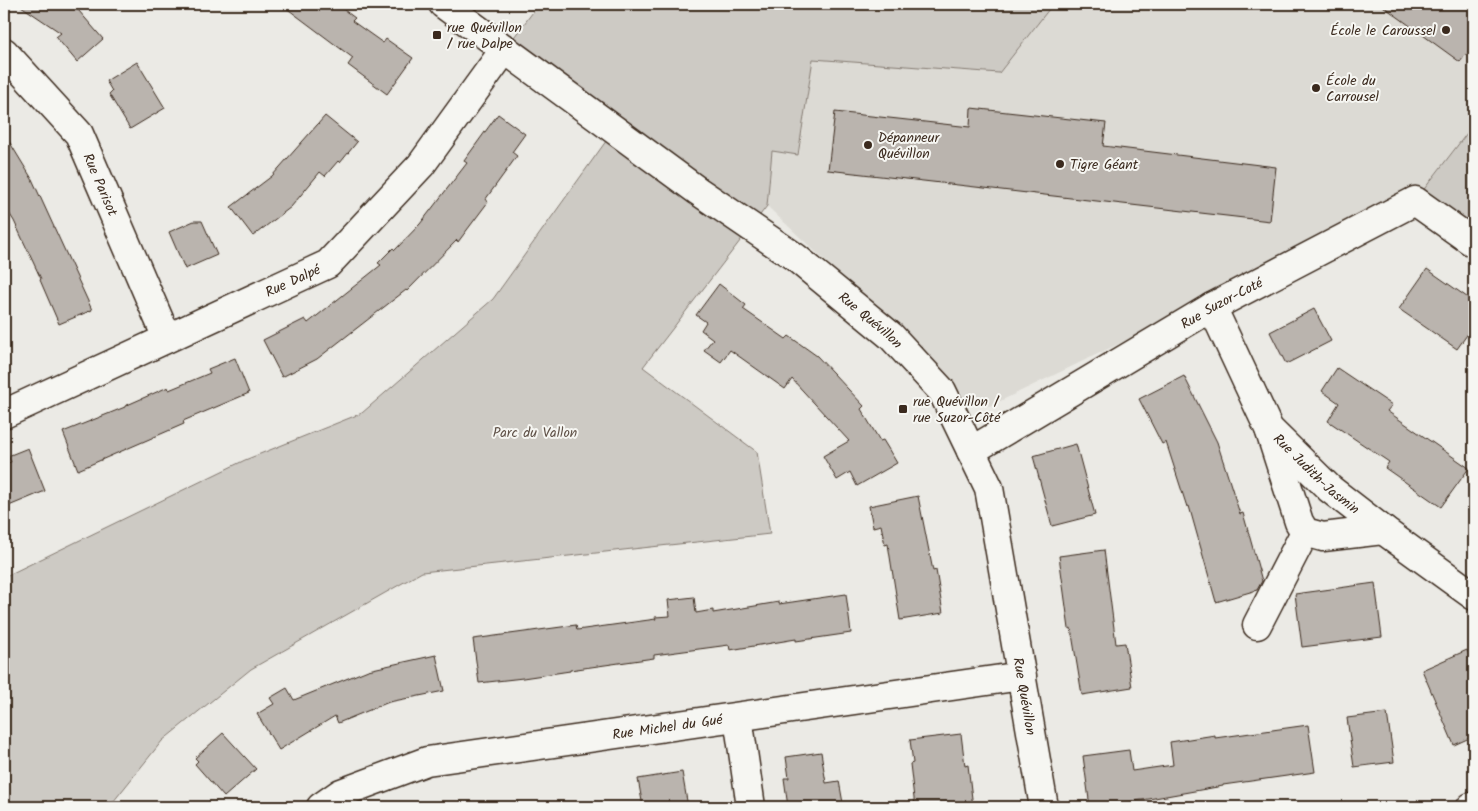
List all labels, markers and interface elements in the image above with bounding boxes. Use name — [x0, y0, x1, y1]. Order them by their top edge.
place label: rue Quévillon / rue Dalpe — [447, 17, 522, 55]
place label: École le Caroussel — [1330, 20, 1437, 42]
marker: École le Caroussel — [1440, 24, 1452, 36]
marker: rue Quévillon / rue Dalpe — [431, 29, 443, 41]
place label: École du Carrousel — [1326, 70, 1380, 108]
marker: École du Carrousel — [1310, 82, 1322, 94]
place label: Dépanneur Quévillon — [878, 127, 940, 165]
marker: Dépanneur Quévillon — [862, 139, 874, 151]
street label: Rue Parisot — [76, 150, 123, 220]
place label: Tigre Géant — [1070, 154, 1139, 176]
marker: Tigre Géant — [1054, 158, 1066, 170]
street label: Rue Dalpé — [262, 259, 325, 304]
street label: Rue Suzor-Coté — [1177, 272, 1268, 335]
street label: Rue Quévillon — [833, 287, 907, 354]
place label: rue Quévillon / rue Suzor-Côté — [913, 391, 1001, 429]
marker: rue Quévillon / rue Suzor-Côté — [897, 403, 909, 415]
park label: Parc du Vallon — [493, 422, 577, 444]
street label: Rue Judith-Jasmin — [1268, 429, 1364, 520]
street label: Rue Quévillon — [1006, 656, 1041, 737]
street label: Rue Michel du Gué — [611, 709, 725, 746]

